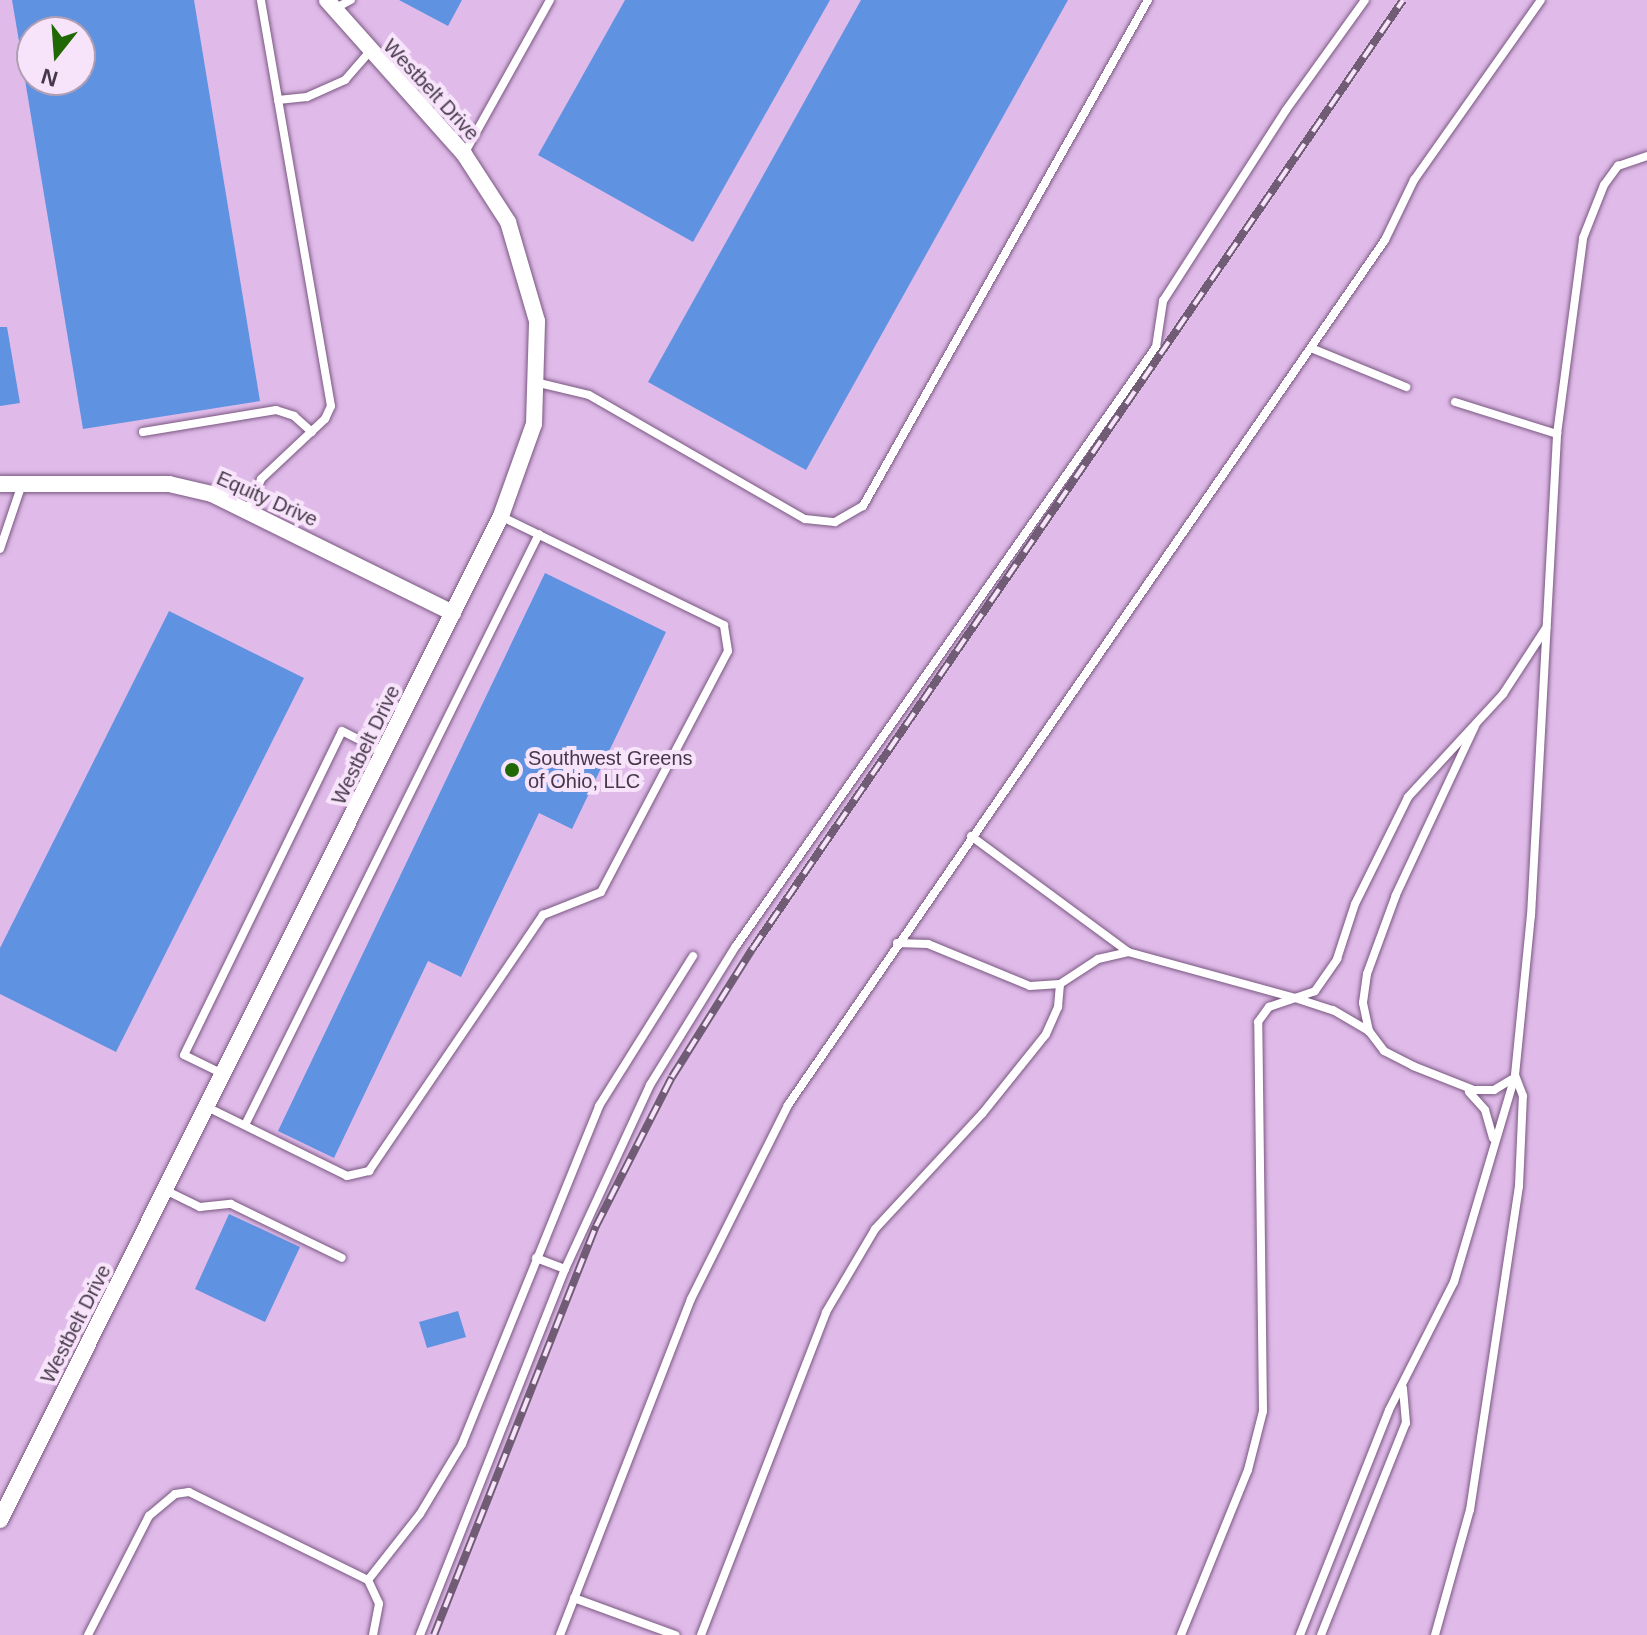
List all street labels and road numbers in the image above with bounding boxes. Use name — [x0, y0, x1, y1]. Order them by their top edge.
street label: Westbelt Drive — [378, 34, 484, 146]
street label: Equity Drive — [213, 466, 321, 532]
street label: Westbelt Drive — [327, 681, 405, 809]
street label: Westbelt Drive — [36, 1261, 116, 1387]

